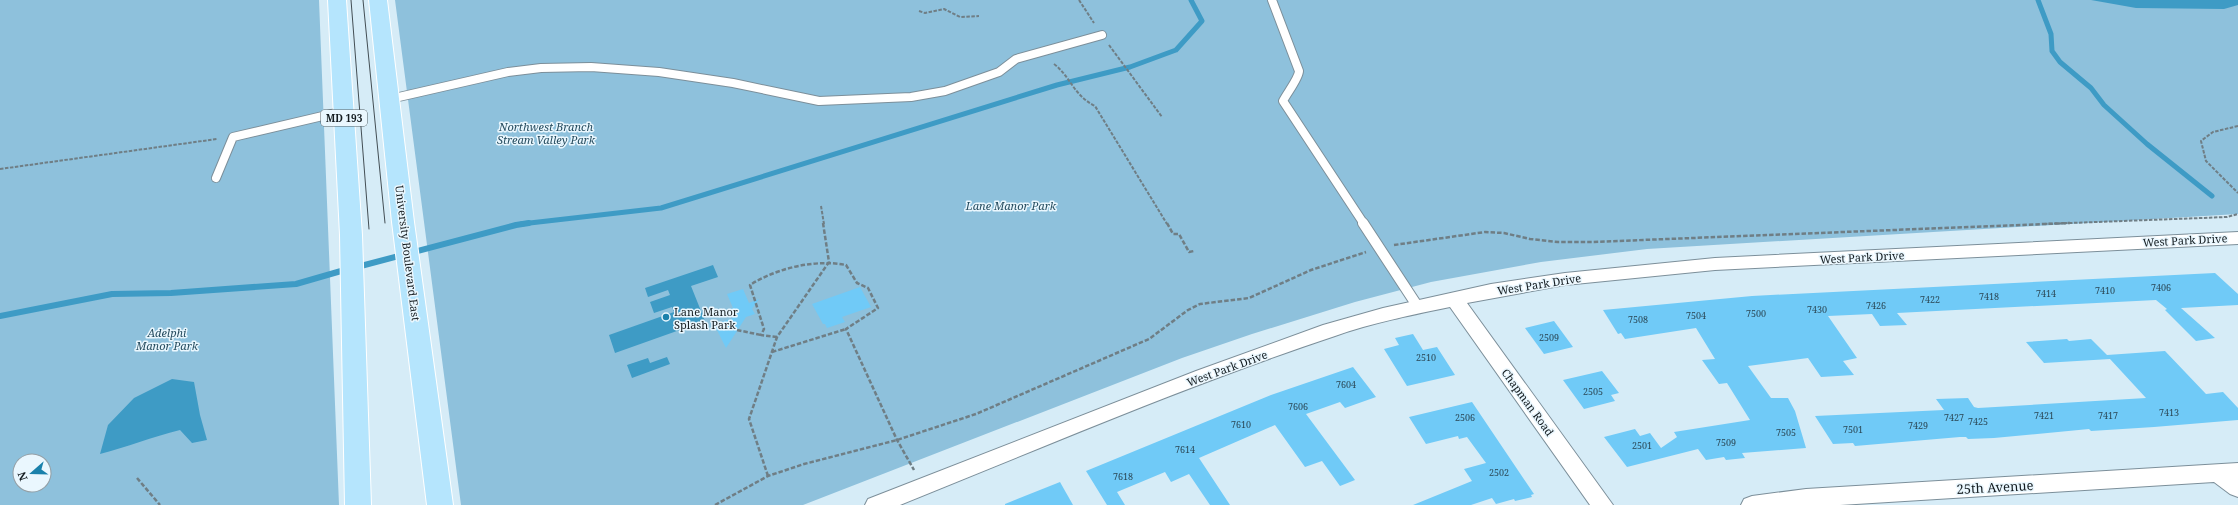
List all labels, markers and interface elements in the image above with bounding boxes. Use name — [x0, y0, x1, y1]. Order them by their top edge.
road number: MD 193 — [321, 110, 367, 126]
park label: Northwest Branch Stream Valley Park — [497, 119, 596, 147]
street label: University Boulevard East — [392, 184, 424, 322]
park label: Lane Manor Park — [965, 198, 1057, 213]
street label: West Park Drive — [2142, 230, 2228, 250]
street label: West Park Drive — [1819, 247, 1905, 267]
street label: West Park Drive — [1496, 270, 1582, 298]
house number: 7406 — [2151, 281, 2171, 294]
house number: 7410 — [2095, 284, 2115, 297]
house number: 7414 — [2036, 287, 2056, 300]
house number: 7418 — [1979, 290, 1999, 303]
house number: 7422 — [1920, 293, 1940, 306]
house number: 7426 — [1866, 299, 1886, 312]
house number: 7430 — [1807, 303, 1827, 316]
place label: Lane Manor Splash Park — [674, 304, 739, 332]
house number: 7500 — [1746, 307, 1766, 320]
house number: 7504 — [1686, 309, 1706, 322]
marker: Lane Manor Splash Park — [661, 312, 671, 322]
house number: 7508 — [1628, 313, 1648, 326]
park label: Adelphi Manor Park — [135, 325, 199, 353]
house number: 2509 — [1539, 331, 1559, 344]
street label: West Park Drive — [1185, 346, 1269, 390]
house number: 2510 — [1416, 351, 1436, 364]
street label: Chapman Road — [1498, 365, 1558, 439]
house number: 7604 — [1336, 378, 1356, 391]
house number: 2505 — [1583, 385, 1603, 398]
house number: 7606 — [1288, 400, 1308, 413]
house number: 7413 — [2159, 406, 2179, 419]
house number: 7421 — [2034, 409, 2054, 422]
house number: 7417 — [2098, 409, 2118, 422]
house number: 2506 — [1455, 411, 1475, 424]
house number: 7427 — [1944, 411, 1964, 424]
house number: 7425 — [1968, 415, 1988, 428]
house number: 7610 — [1231, 418, 1251, 431]
house number: 7429 — [1908, 419, 1928, 432]
house number: 7501 — [1843, 423, 1863, 436]
house number: 7505 — [1776, 426, 1796, 439]
house number: 7509 — [1716, 436, 1736, 449]
house number: 2501 — [1632, 439, 1652, 452]
house number: 7614 — [1175, 443, 1195, 456]
north arrow — [12, 453, 52, 493]
house number: 2502 — [1489, 466, 1509, 479]
text: N — [13, 470, 31, 483]
house number: 7618 — [1113, 470, 1133, 483]
street label: 25th Avenue — [1956, 476, 2034, 498]

